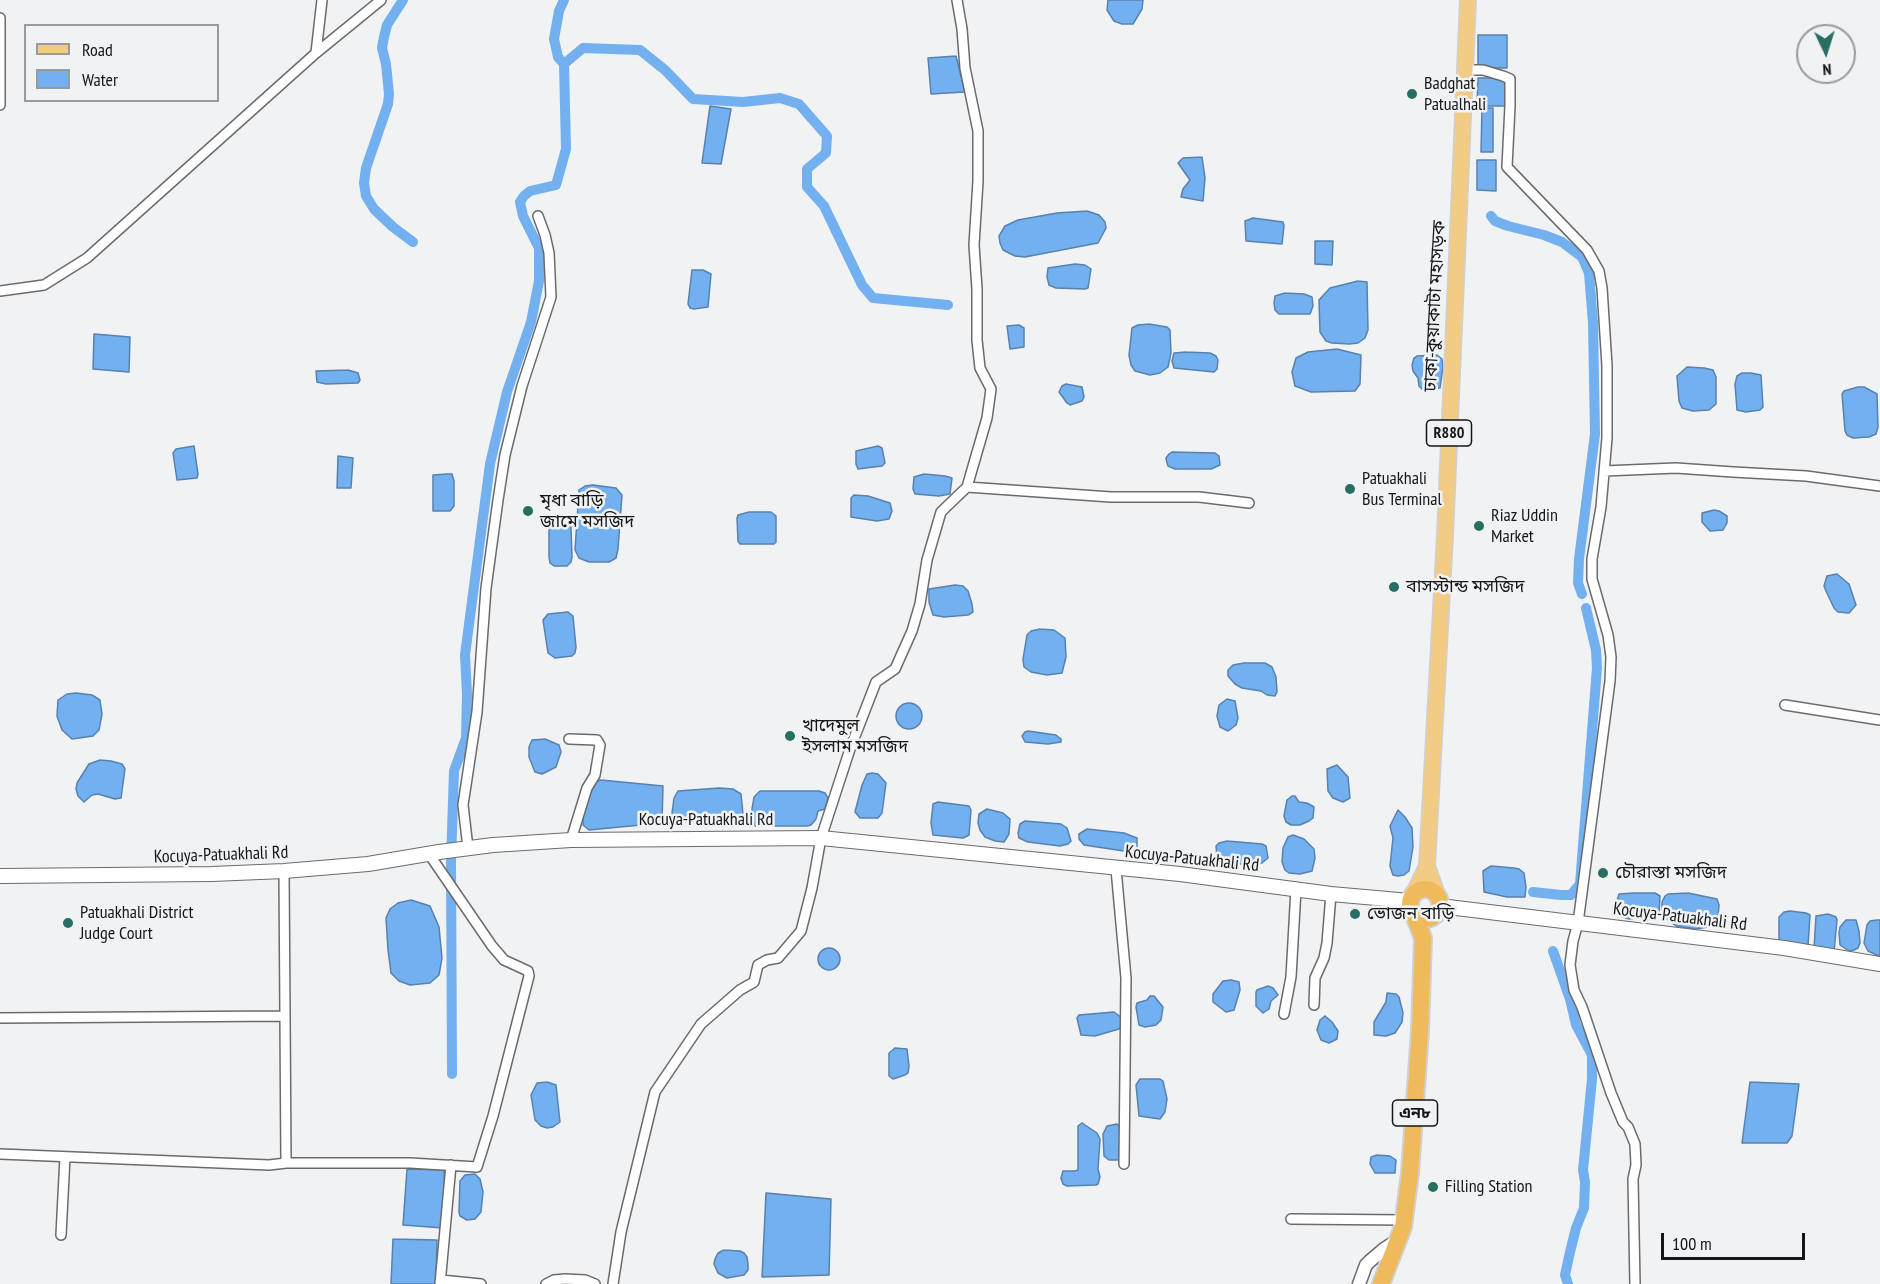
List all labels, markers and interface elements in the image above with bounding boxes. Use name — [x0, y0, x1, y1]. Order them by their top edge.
legend — [24, 24, 219, 102]
north arrow — [1796, 24, 1856, 84]
text: Road — [82, 38, 113, 61]
text: N — [1822, 60, 1832, 80]
text: Water — [82, 68, 118, 91]
place label: Badghat Patualhali — [1424, 73, 1486, 116]
marker: Badghat Patualhali — [1405, 87, 1419, 101]
street label: ঢাকা-কুয়াকাটা মহাসড়ক — [1420, 220, 1450, 392]
road number: R880 — [1426, 420, 1472, 446]
place label: Patuakhali Bus Terminal — [1362, 468, 1442, 510]
marker: Patuakhali Bus Terminal — [1343, 482, 1357, 496]
place label: মৃধা বাড়ি জামে মসজিদ — [540, 490, 634, 532]
marker: মৃধা বাড়ি জামে মসজিদ — [521, 504, 535, 518]
place label: Riaz Uddin Market — [1491, 505, 1558, 548]
marker: Riaz Uddin Market — [1472, 519, 1486, 533]
place label: বাসস্টান্ড মসজিদ — [1406, 576, 1524, 598]
marker: বাসস্টান্ড মসজিদ — [1387, 580, 1401, 594]
place label: খাদেমুল ইসলাম মসজিদ — [802, 715, 908, 758]
marker: খাদেমুল ইসলাম মসজিদ — [783, 729, 797, 743]
street label: Kocuya-Patuakhali Rd — [639, 809, 773, 831]
street label: Kocuya-Patuakhali Rd — [1124, 841, 1260, 877]
street label: Kocuya-Patuakhali Rd — [153, 842, 289, 868]
place label: চৌরাস্তা মসজিদ — [1615, 862, 1727, 884]
marker: চৌরাস্তা মসজিদ — [1596, 866, 1610, 880]
street label: Kocuya-Patuakhali Rd — [1612, 898, 1748, 936]
place label: Patuakhali District Judge Court — [80, 902, 193, 944]
place label: ভোজন বাড়ি — [1367, 903, 1454, 925]
marker: ভোজন বাড়ি — [1348, 907, 1362, 921]
marker: Patuakhali District Judge Court — [61, 916, 75, 930]
road number: এন৮ — [1392, 1100, 1438, 1126]
place label: Filling Station — [1445, 1176, 1533, 1198]
marker: Filling Station — [1426, 1180, 1440, 1194]
scale bar — [1664, 1221, 1808, 1259]
text: 100 m — [1672, 1232, 1712, 1255]

